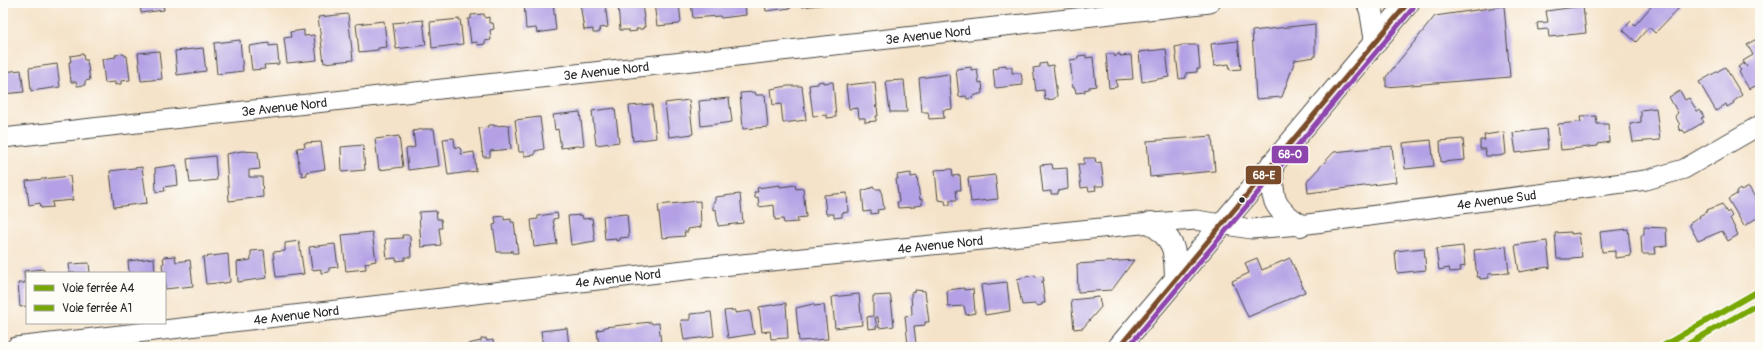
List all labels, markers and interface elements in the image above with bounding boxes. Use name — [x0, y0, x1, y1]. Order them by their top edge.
street label: 3e Avenue Nord — [885, 23, 972, 48]
street label: 3e Avenue Nord — [563, 59, 650, 84]
street label: 3e Avenue Nord — [241, 95, 328, 120]
line badge: 68-O — [1271, 145, 1309, 164]
text: 68-O — [1278, 148, 1302, 161]
line badge: 68-E — [1245, 165, 1282, 185]
text: 68-E — [1253, 169, 1275, 182]
street label: 4e Avenue Sud — [1456, 187, 1537, 214]
unlabelled marker — [1237, 195, 1247, 205]
street label: 4e Avenue Nord — [897, 233, 984, 257]
street label: 4e Avenue Nord — [574, 266, 662, 292]
legend — [26, 272, 166, 324]
text: Voie ferrée A4 — [62, 281, 135, 296]
text: Voie ferrée A1 — [62, 301, 132, 316]
street label: 4e Avenue Nord — [253, 303, 340, 329]

